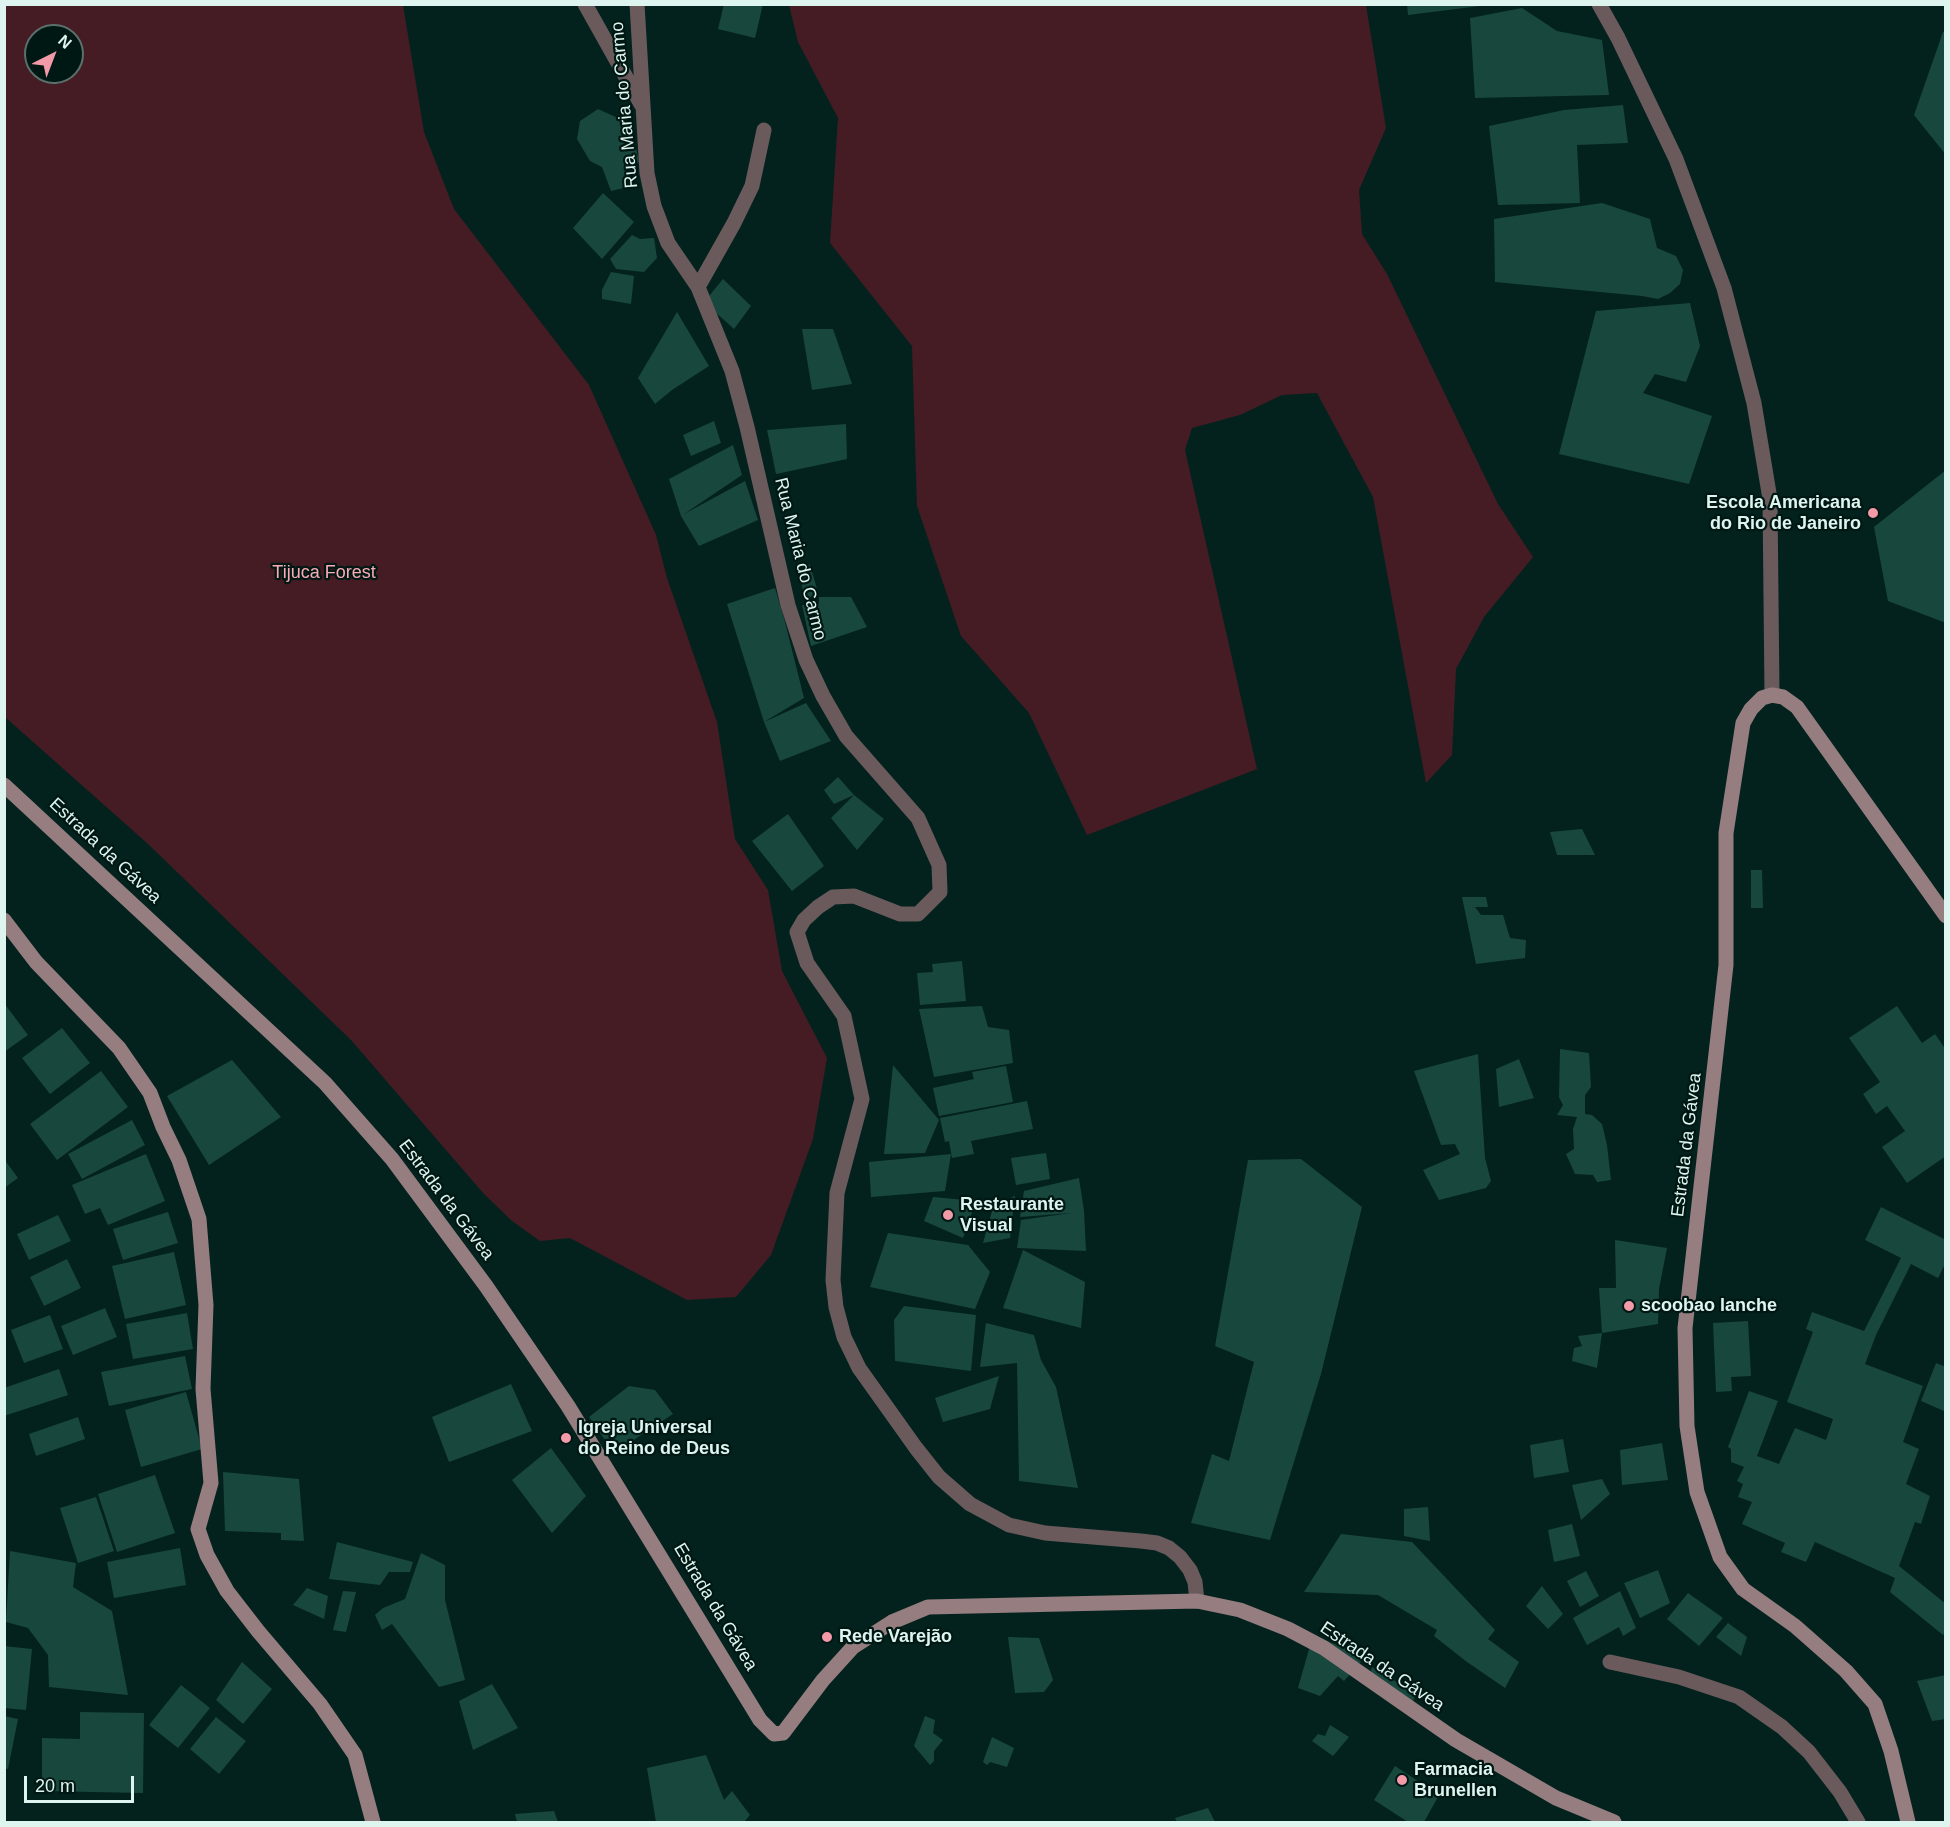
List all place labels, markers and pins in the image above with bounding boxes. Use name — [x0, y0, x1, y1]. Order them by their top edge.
place label: Escola Americana do Rio de Janeiro — [1706, 492, 1861, 534]
marker: Escola Americana do Rio de Janeiro — [1866, 506, 1880, 520]
place label: Restaurante Visual — [960, 1194, 1064, 1236]
marker: Restaurante Visual — [941, 1208, 955, 1222]
place label: scoobao lanche — [1641, 1295, 1777, 1317]
marker: scoobao lanche — [1622, 1299, 1636, 1313]
place label: Igreja Universal do Reino de Deus — [578, 1417, 730, 1460]
marker: Igreja Universal do Reino de Deus — [559, 1431, 573, 1445]
place label: Rede Varejão — [839, 1626, 952, 1648]
marker: Rede Varejão — [820, 1630, 834, 1644]
place label: Farmacia Brunellen — [1414, 1759, 1497, 1802]
marker: Farmacia Brunellen — [1395, 1773, 1409, 1787]

